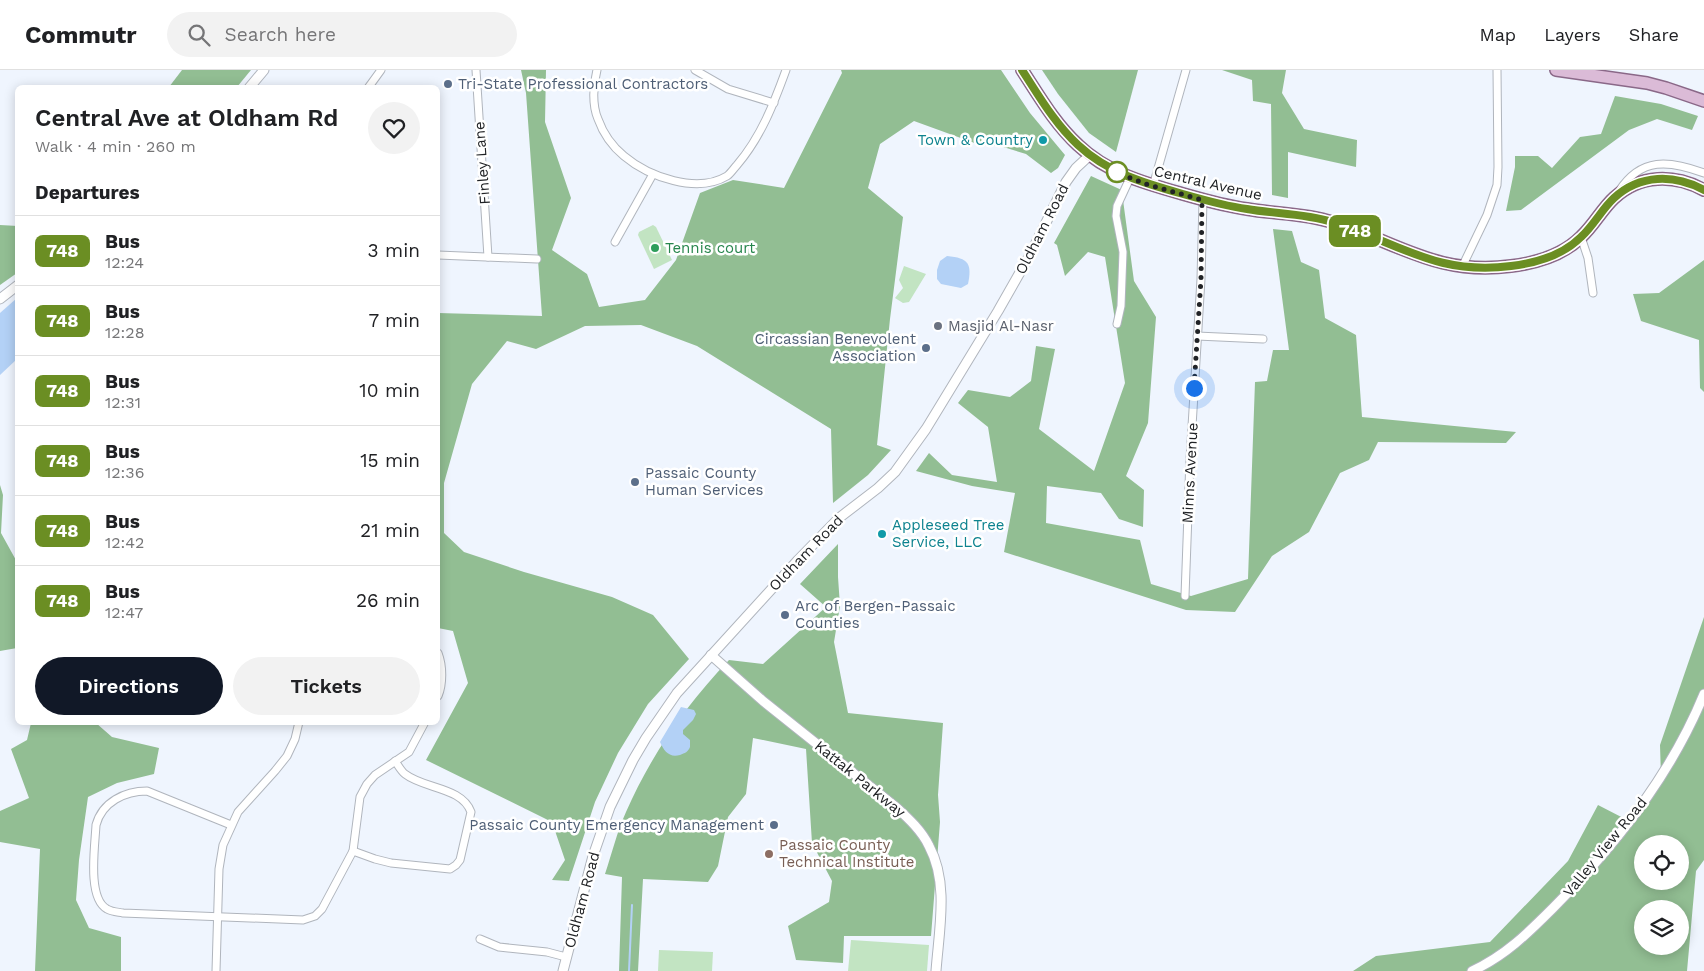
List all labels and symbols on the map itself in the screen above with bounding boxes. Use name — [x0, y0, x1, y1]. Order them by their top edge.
place label: Tri-State Professional Contractors — [458, 75, 708, 93]
marker: Tri-State Professional Contractors — [442, 78, 454, 90]
street label: Finley Lane — [470, 121, 494, 205]
place label: Town & Country — [918, 131, 1033, 149]
marker: Town & Country — [1037, 134, 1049, 146]
unlabelled marker — [1106, 161, 1128, 183]
street label: Central Avenue — [1152, 162, 1264, 204]
street label: Oldham Road — [1012, 181, 1072, 277]
line badge: 748 — [1326, 215, 1384, 247]
place label: Tennis court — [665, 239, 756, 257]
marker: Tennis court — [649, 242, 661, 254]
place label: Masjid Al-Nasr — [948, 317, 1054, 335]
marker: Masjid Al-Nasr — [932, 320, 944, 332]
place label: Circassian Benevolent Association — [755, 330, 917, 365]
marker: Circassian Benevolent Association — [920, 342, 932, 354]
your location — [1182, 376, 1207, 401]
street label: Minns Avenue — [1178, 422, 1202, 524]
place label: Passaic County Human Services — [645, 464, 764, 499]
marker: Passaic County Human Services — [629, 476, 641, 488]
street label: Oldham Road — [765, 511, 847, 595]
place label: Appleseed Tree Service, LLC — [892, 516, 1005, 551]
marker: Appleseed Tree Service, LLC — [876, 528, 888, 540]
place label: Arc of Bergen-Passaic Counties — [795, 597, 956, 632]
marker: Arc of Bergen-Passaic Counties — [779, 609, 791, 621]
street label: Kattak Parkway — [811, 737, 909, 821]
street label: Valley View Road — [1559, 794, 1651, 900]
place label: Passaic County Emergency Management — [469, 816, 765, 834]
marker: Passaic County Emergency Management — [768, 819, 780, 831]
place label: Passaic County Technical Institute — [779, 836, 914, 871]
marker: Passaic County Technical Institute — [763, 848, 775, 860]
street label: Oldham Road — [560, 850, 604, 950]

